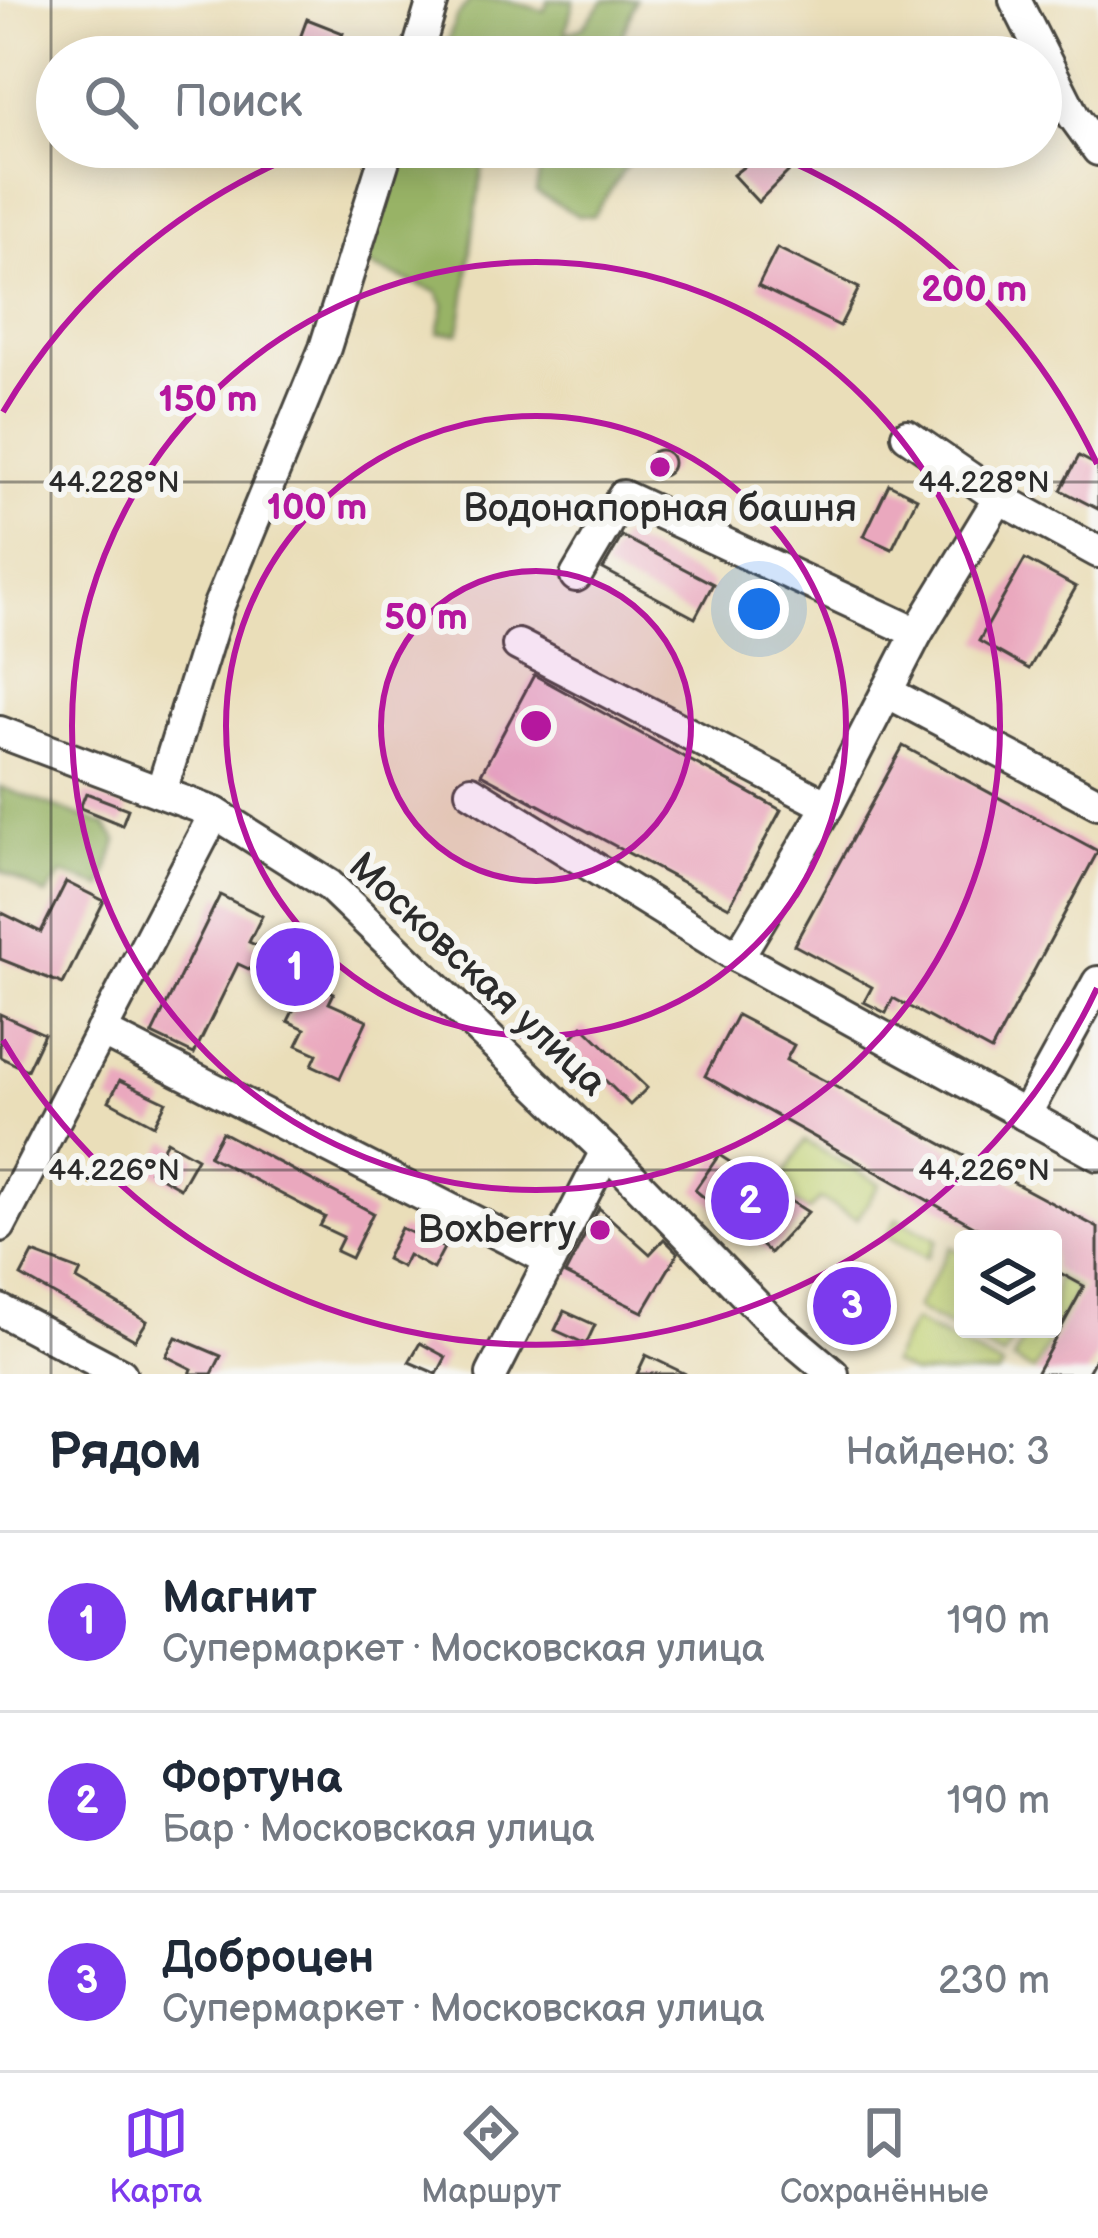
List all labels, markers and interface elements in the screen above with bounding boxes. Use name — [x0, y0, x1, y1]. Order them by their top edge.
search box — [36, 36, 1062, 168]
icon: search — [78, 69, 144, 135]
text: Поиск — [174, 75, 302, 130]
text: 200 m — [921, 269, 1027, 312]
text: 150 m — [159, 379, 257, 422]
marker: Водонапорная башня — [647, 454, 673, 480]
text: 44.228°N — [48, 465, 180, 501]
text: 44.228°N — [918, 465, 1050, 501]
place label: Водонапорная башня — [463, 486, 857, 533]
text: 100 m — [267, 487, 367, 530]
your location — [729, 579, 789, 639]
text: 50 m — [384, 597, 468, 640]
centre of rings — [515, 705, 557, 747]
street label: Московская улица — [338, 843, 616, 1107]
pin: 1 — [256, 922, 334, 1012]
text: 44.226°N — [48, 1153, 180, 1189]
text: 44.226°N — [918, 1153, 1050, 1189]
pin: 2 — [711, 1156, 789, 1246]
place label: Boxberry — [417, 1207, 576, 1254]
marker: Boxberry — [587, 1217, 613, 1243]
map controls — [954, 1230, 1062, 1338]
button: layers — [954, 1230, 1062, 1338]
pin: 3 — [813, 1261, 891, 1351]
text: Рядом — [48, 1422, 202, 1483]
text: Найдено: 3 — [845, 1429, 1050, 1476]
text: Магнит — [162, 1571, 317, 1626]
text: 1 — [79, 1598, 95, 1645]
text: 190 m — [947, 1598, 1050, 1645]
text: Супермаркет · Московская улица — [162, 1626, 765, 1673]
text: Фортуна — [162, 1751, 342, 1806]
text: 2 — [75, 1778, 99, 1825]
text: 190 m — [947, 1778, 1050, 1825]
text: Бар · Московская улица — [162, 1806, 595, 1853]
text: Доброцен — [162, 1931, 374, 1986]
text: 3 — [76, 1958, 98, 2005]
text: 230 m — [938, 1958, 1050, 2005]
text: Супермаркет · Московская улица — [162, 1986, 765, 2033]
tab: Карта — [109, 2100, 202, 2212]
tab: Маршрут — [421, 2100, 561, 2212]
tab: Сохранённые — [780, 2100, 989, 2212]

